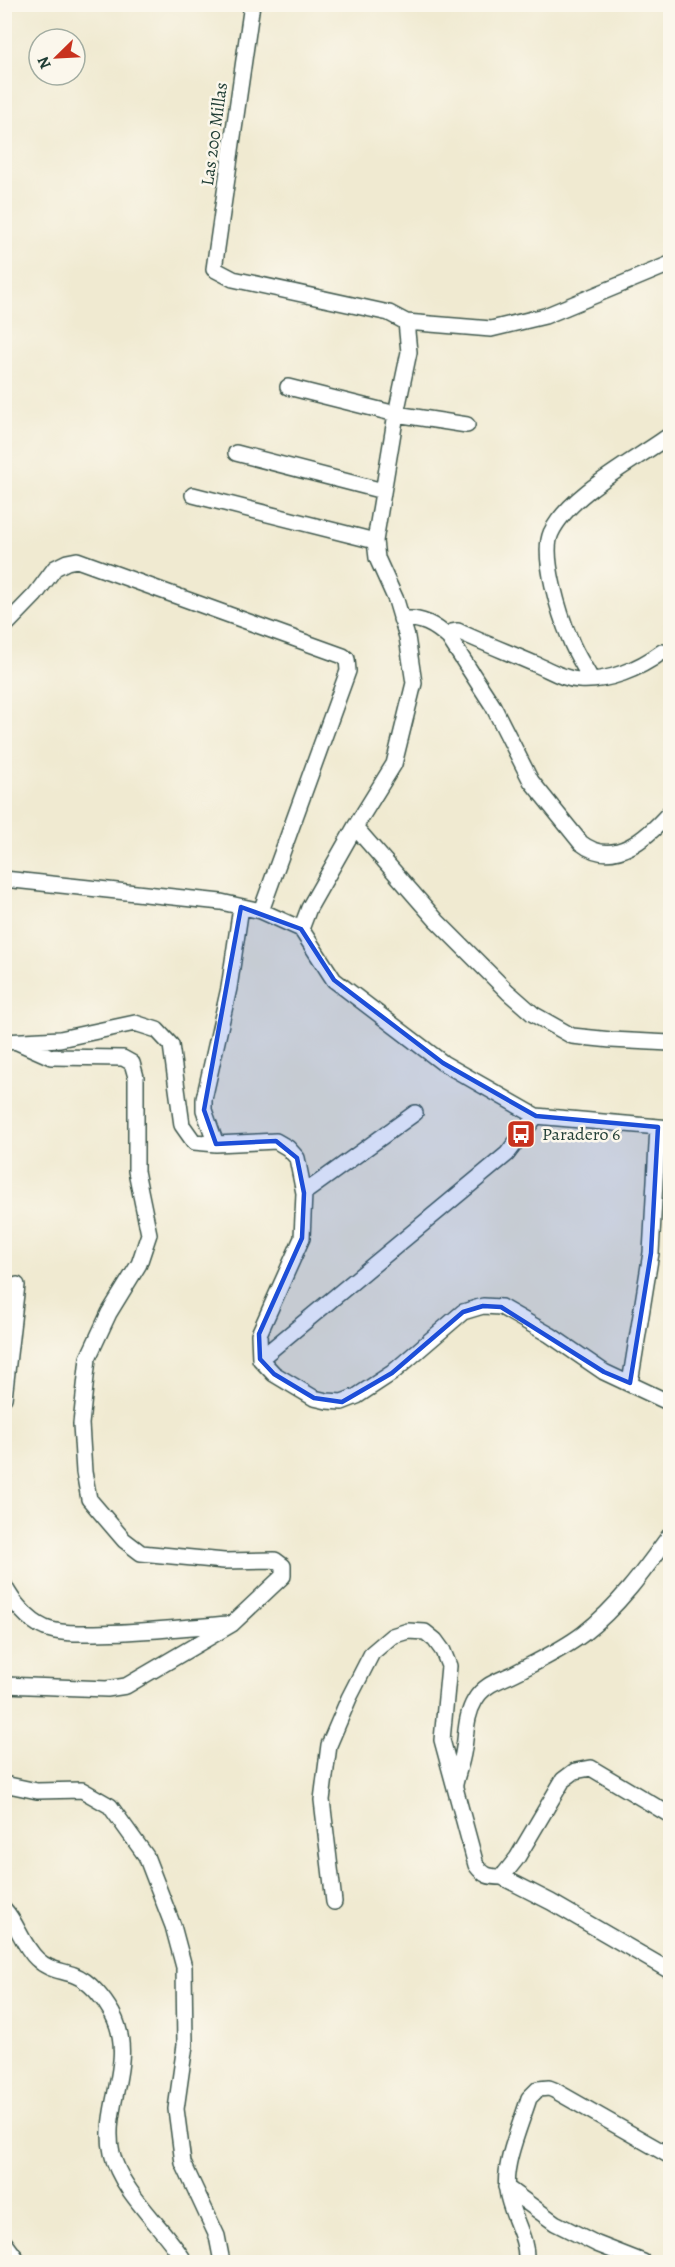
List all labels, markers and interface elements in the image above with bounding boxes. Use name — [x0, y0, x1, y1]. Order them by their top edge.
north arrow — [27, 27, 87, 87]
text: N — [32, 53, 57, 72]
street label: Las 200 Millas — [195, 81, 233, 187]
bus stop icon: Paradero 6 — [505, 1118, 537, 1150]
place label: Paradero 6 — [542, 1122, 620, 1146]

